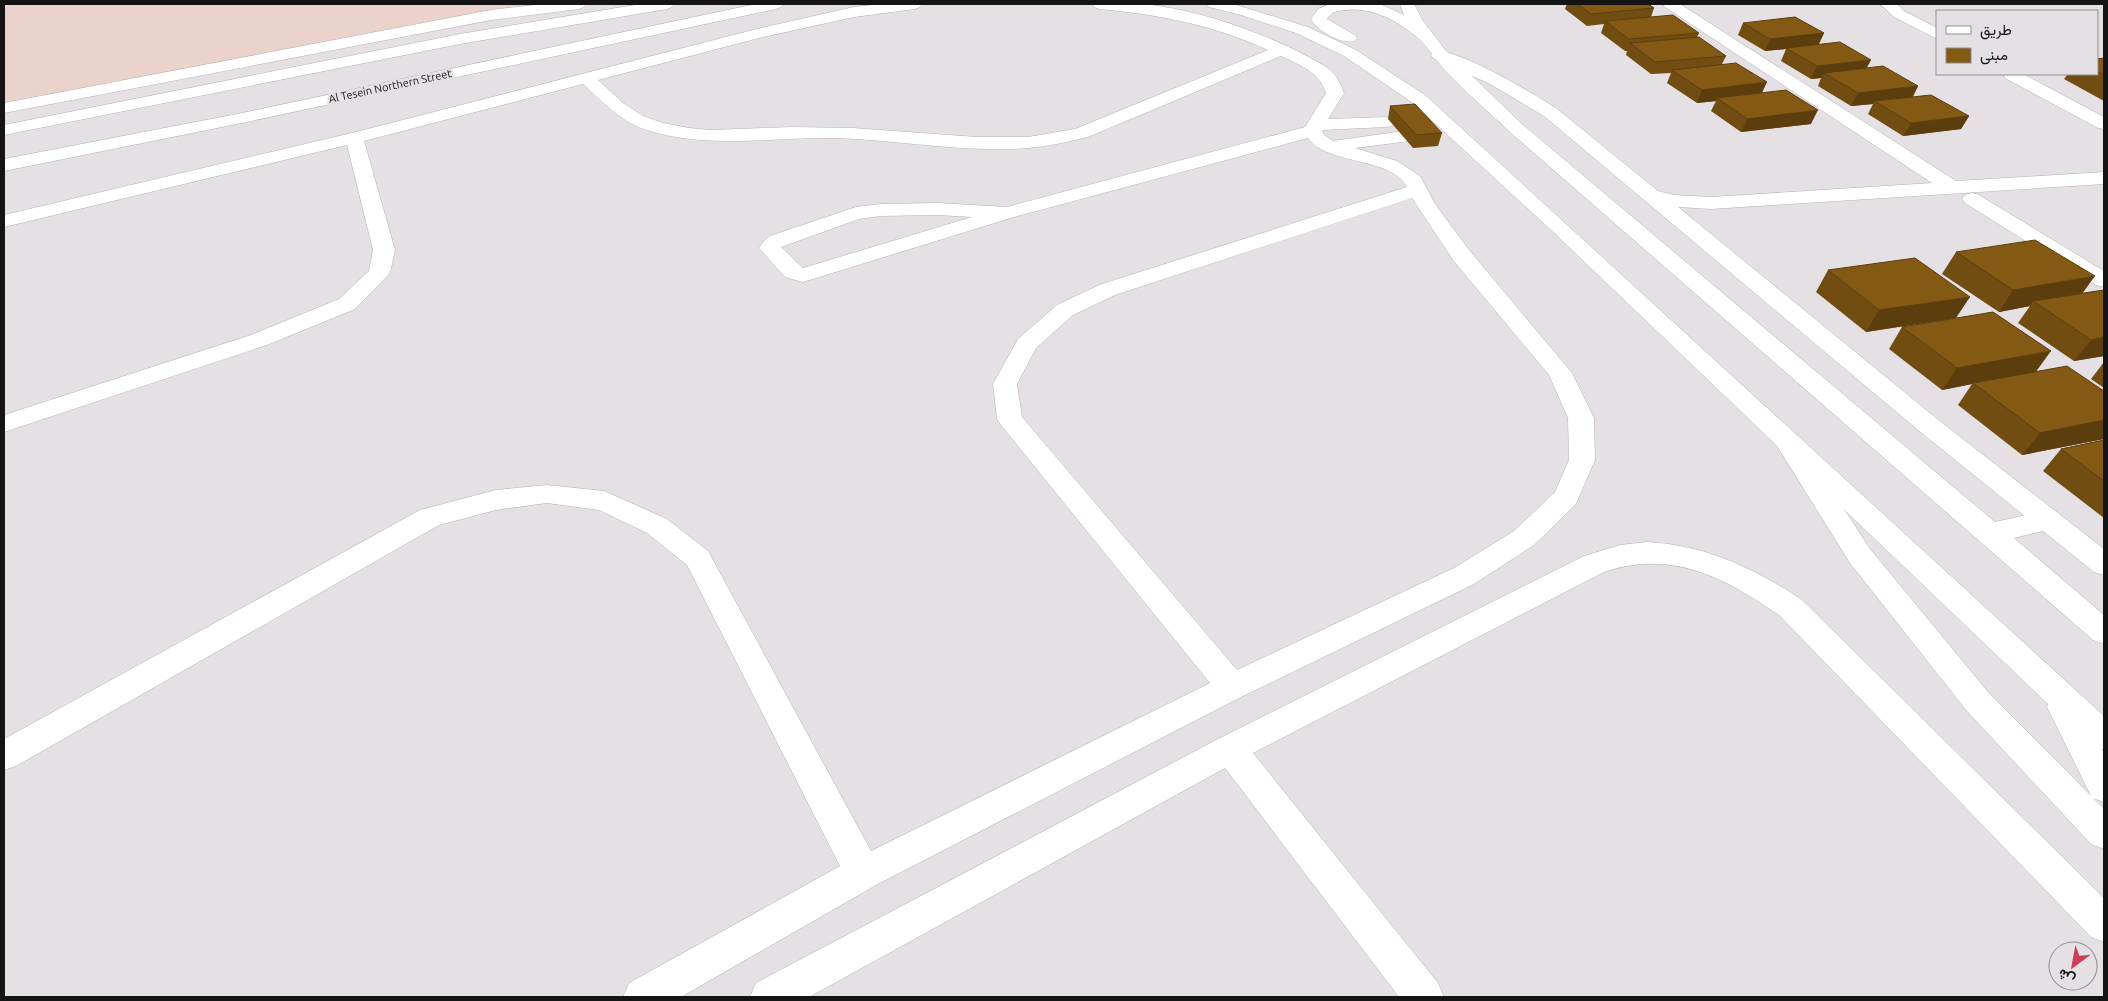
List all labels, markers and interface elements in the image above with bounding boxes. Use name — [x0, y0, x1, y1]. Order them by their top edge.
legend — [1936, 10, 2098, 75]
text: طريق — [1980, 21, 2012, 40]
text: مبنى — [1980, 46, 2008, 65]
street label: Al Tesein Northern Street — [327, 67, 453, 105]
north arrow — [2048, 941, 2098, 991]
text: ش — [2055, 965, 2078, 988]

